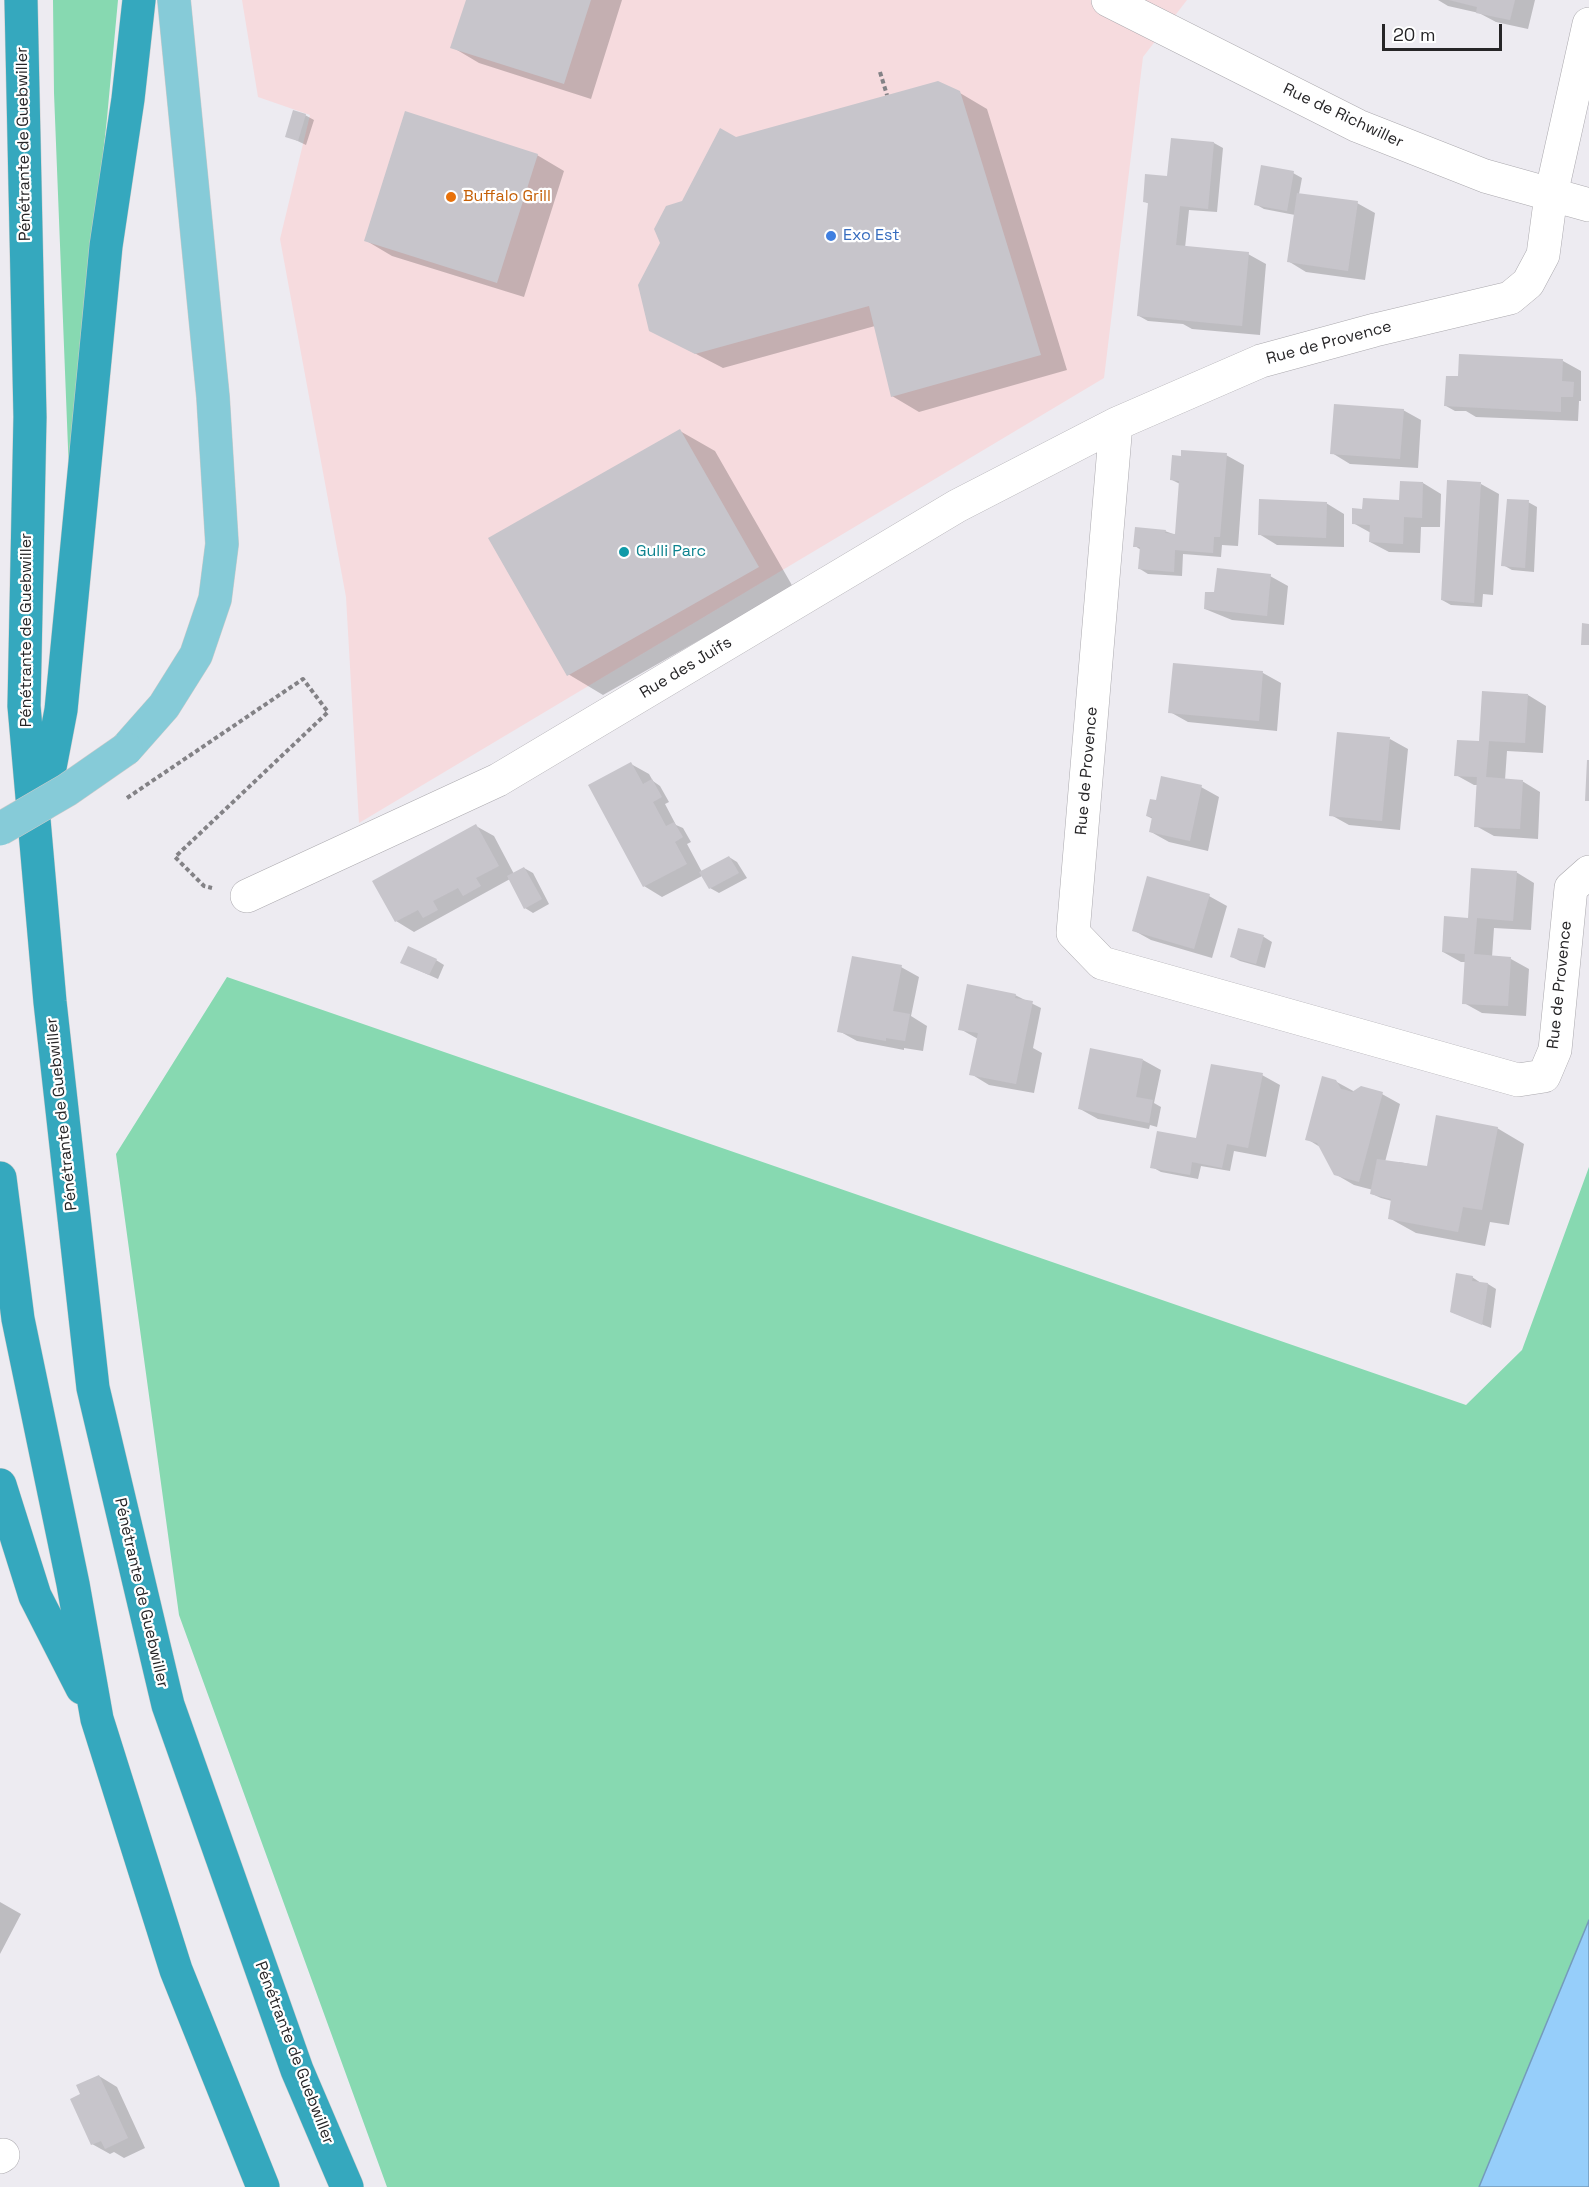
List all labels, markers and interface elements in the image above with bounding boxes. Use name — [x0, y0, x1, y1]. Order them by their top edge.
scale bar — [1385, 12, 1505, 50]
text: 20 m — [1393, 23, 1436, 46]
street label: Pénétrante de Guebwiller — [13, 47, 35, 241]
street label: Rue de Richwiller — [1280, 80, 1406, 152]
place label: Buffalo Grill — [463, 187, 551, 207]
marker: Buffalo Grill — [444, 190, 458, 204]
place label: Exo Est — [843, 226, 900, 246]
marker: Exo Est — [824, 229, 838, 243]
street label: Rue de Provence — [1264, 317, 1394, 369]
street label: Pénétrante de Guebwiller — [17, 533, 37, 727]
place label: Gulli Parc — [636, 542, 706, 562]
marker: Gulli Parc — [617, 545, 631, 559]
street label: Rue des Juifs — [636, 633, 736, 703]
street label: Rue de Provence — [1072, 706, 1102, 836]
street label: Rue de Provence — [1544, 920, 1576, 1050]
street label: Pénétrante de Guebwiller — [42, 1016, 82, 1212]
street label: Pénétrante de Guebwiller — [110, 1496, 172, 1690]
street label: Pénétrante de Guebwiller — [250, 1959, 338, 2147]

